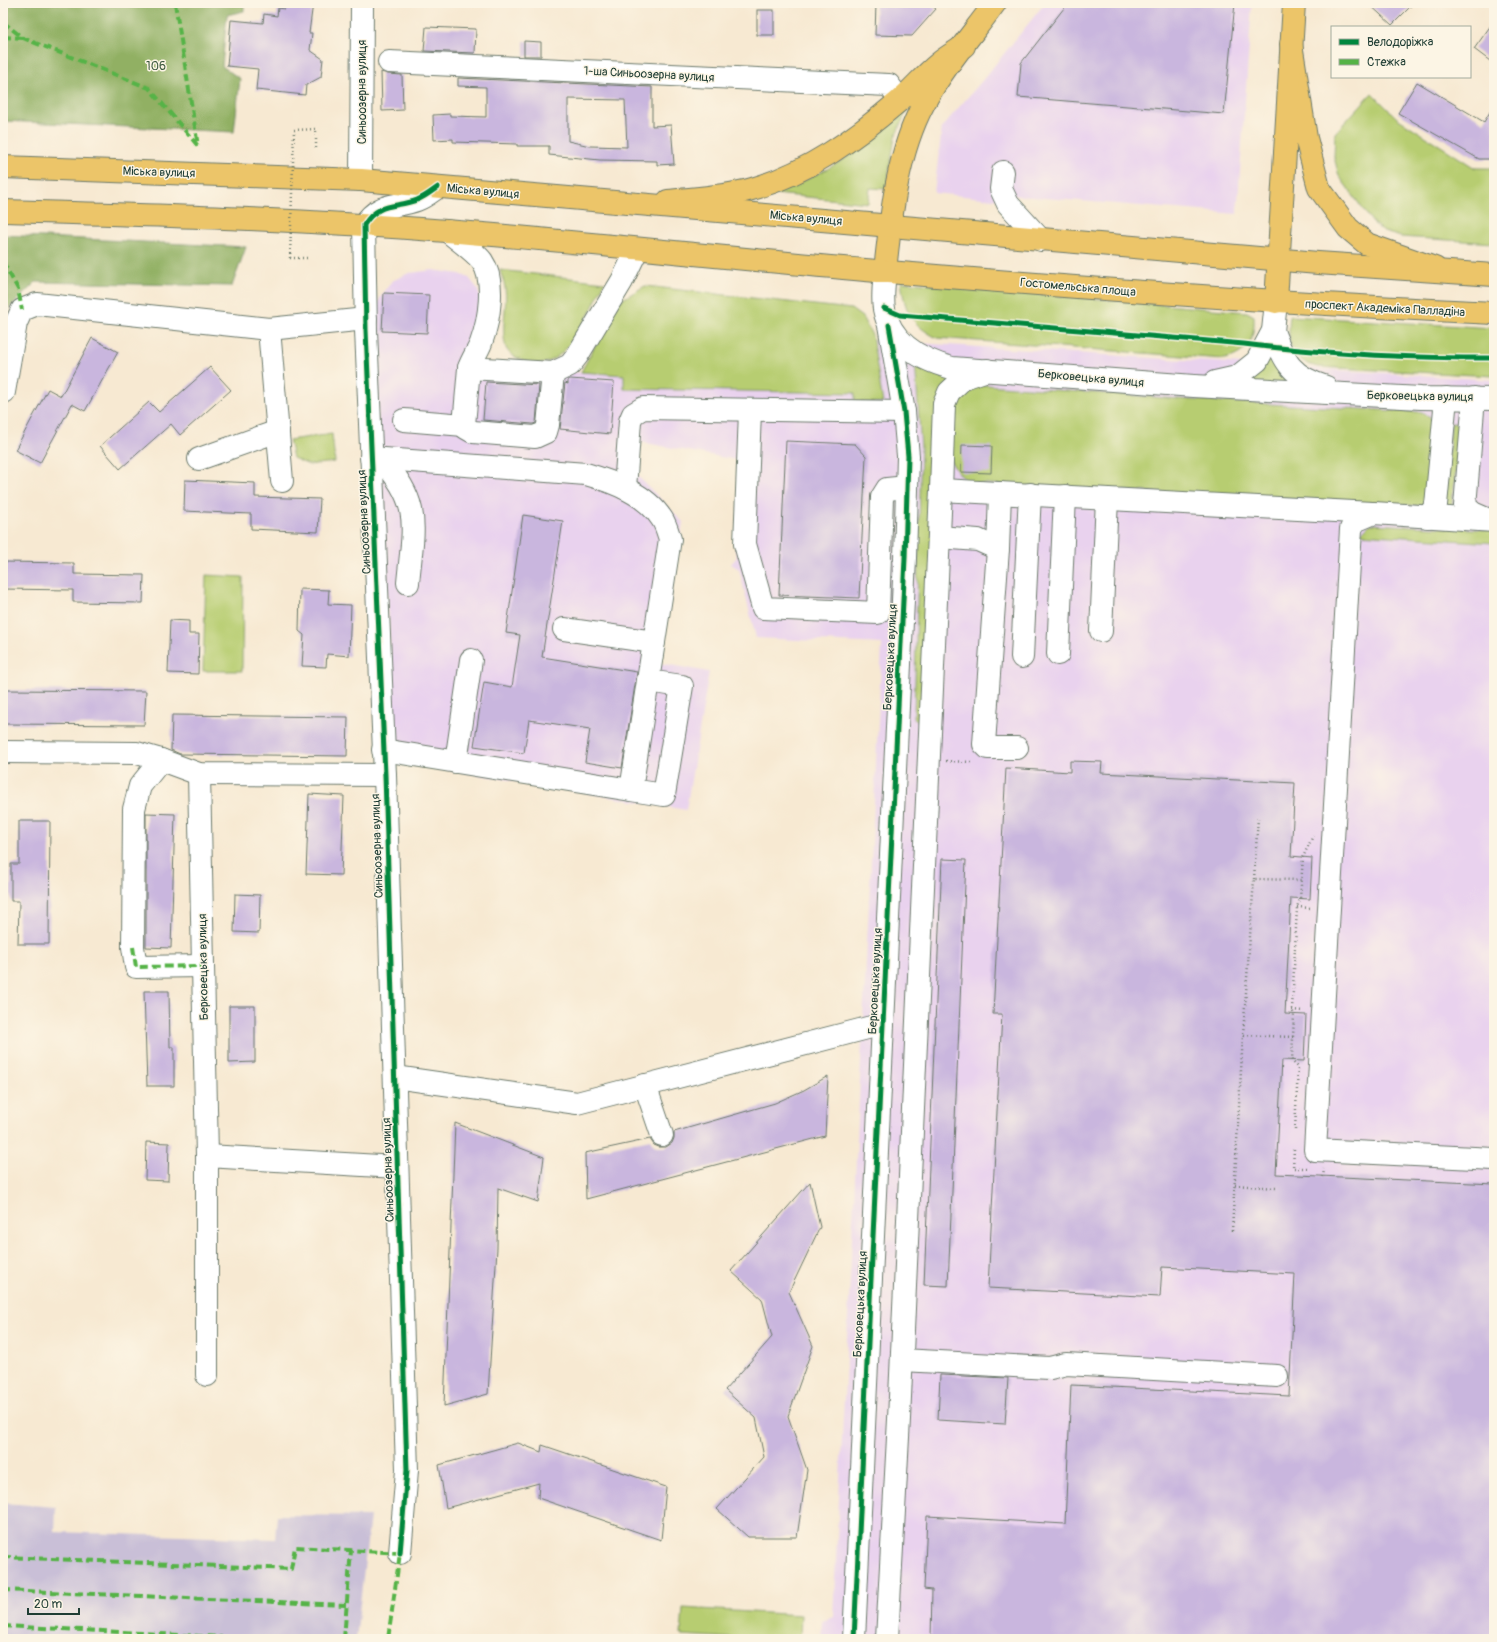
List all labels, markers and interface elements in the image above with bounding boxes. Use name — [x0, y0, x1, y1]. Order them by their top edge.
legend — [1331, 26, 1471, 78]
text: Велодоріжка — [1367, 35, 1434, 50]
street label: Синьоозерна вулиця — [355, 39, 370, 144]
text: Стежка — [1367, 55, 1406, 70]
park label: 106 — [146, 59, 166, 74]
street label: 1-ша Синьоозерна вулиця — [583, 64, 715, 85]
street label: Міська вулиця — [122, 164, 196, 181]
street label: Міська вулиця — [446, 181, 520, 202]
street label: Міська вулиця — [769, 208, 843, 229]
street label: Гостомельська площа — [1019, 275, 1137, 300]
street label: проспект Академіка Палладіна — [1305, 297, 1466, 320]
street label: Берковецька вулиця — [1037, 366, 1145, 391]
street label: Берковецька вулиця — [1367, 388, 1474, 405]
street label: Синьоозерна вулиця — [354, 469, 375, 575]
street label: Берковецька вулиця — [880, 603, 901, 711]
street label: Синьоозерна вулиця — [368, 793, 387, 898]
street label: Берковецька вулиця — [195, 913, 212, 1020]
street label: Берковецька вулиця — [865, 927, 886, 1035]
street label: Синьоозерна вулиця — [379, 1117, 398, 1222]
street label: Берковецька вулиця — [850, 1250, 871, 1358]
scale bar — [28, 1590, 79, 1616]
text: 20 m — [34, 1597, 63, 1612]

